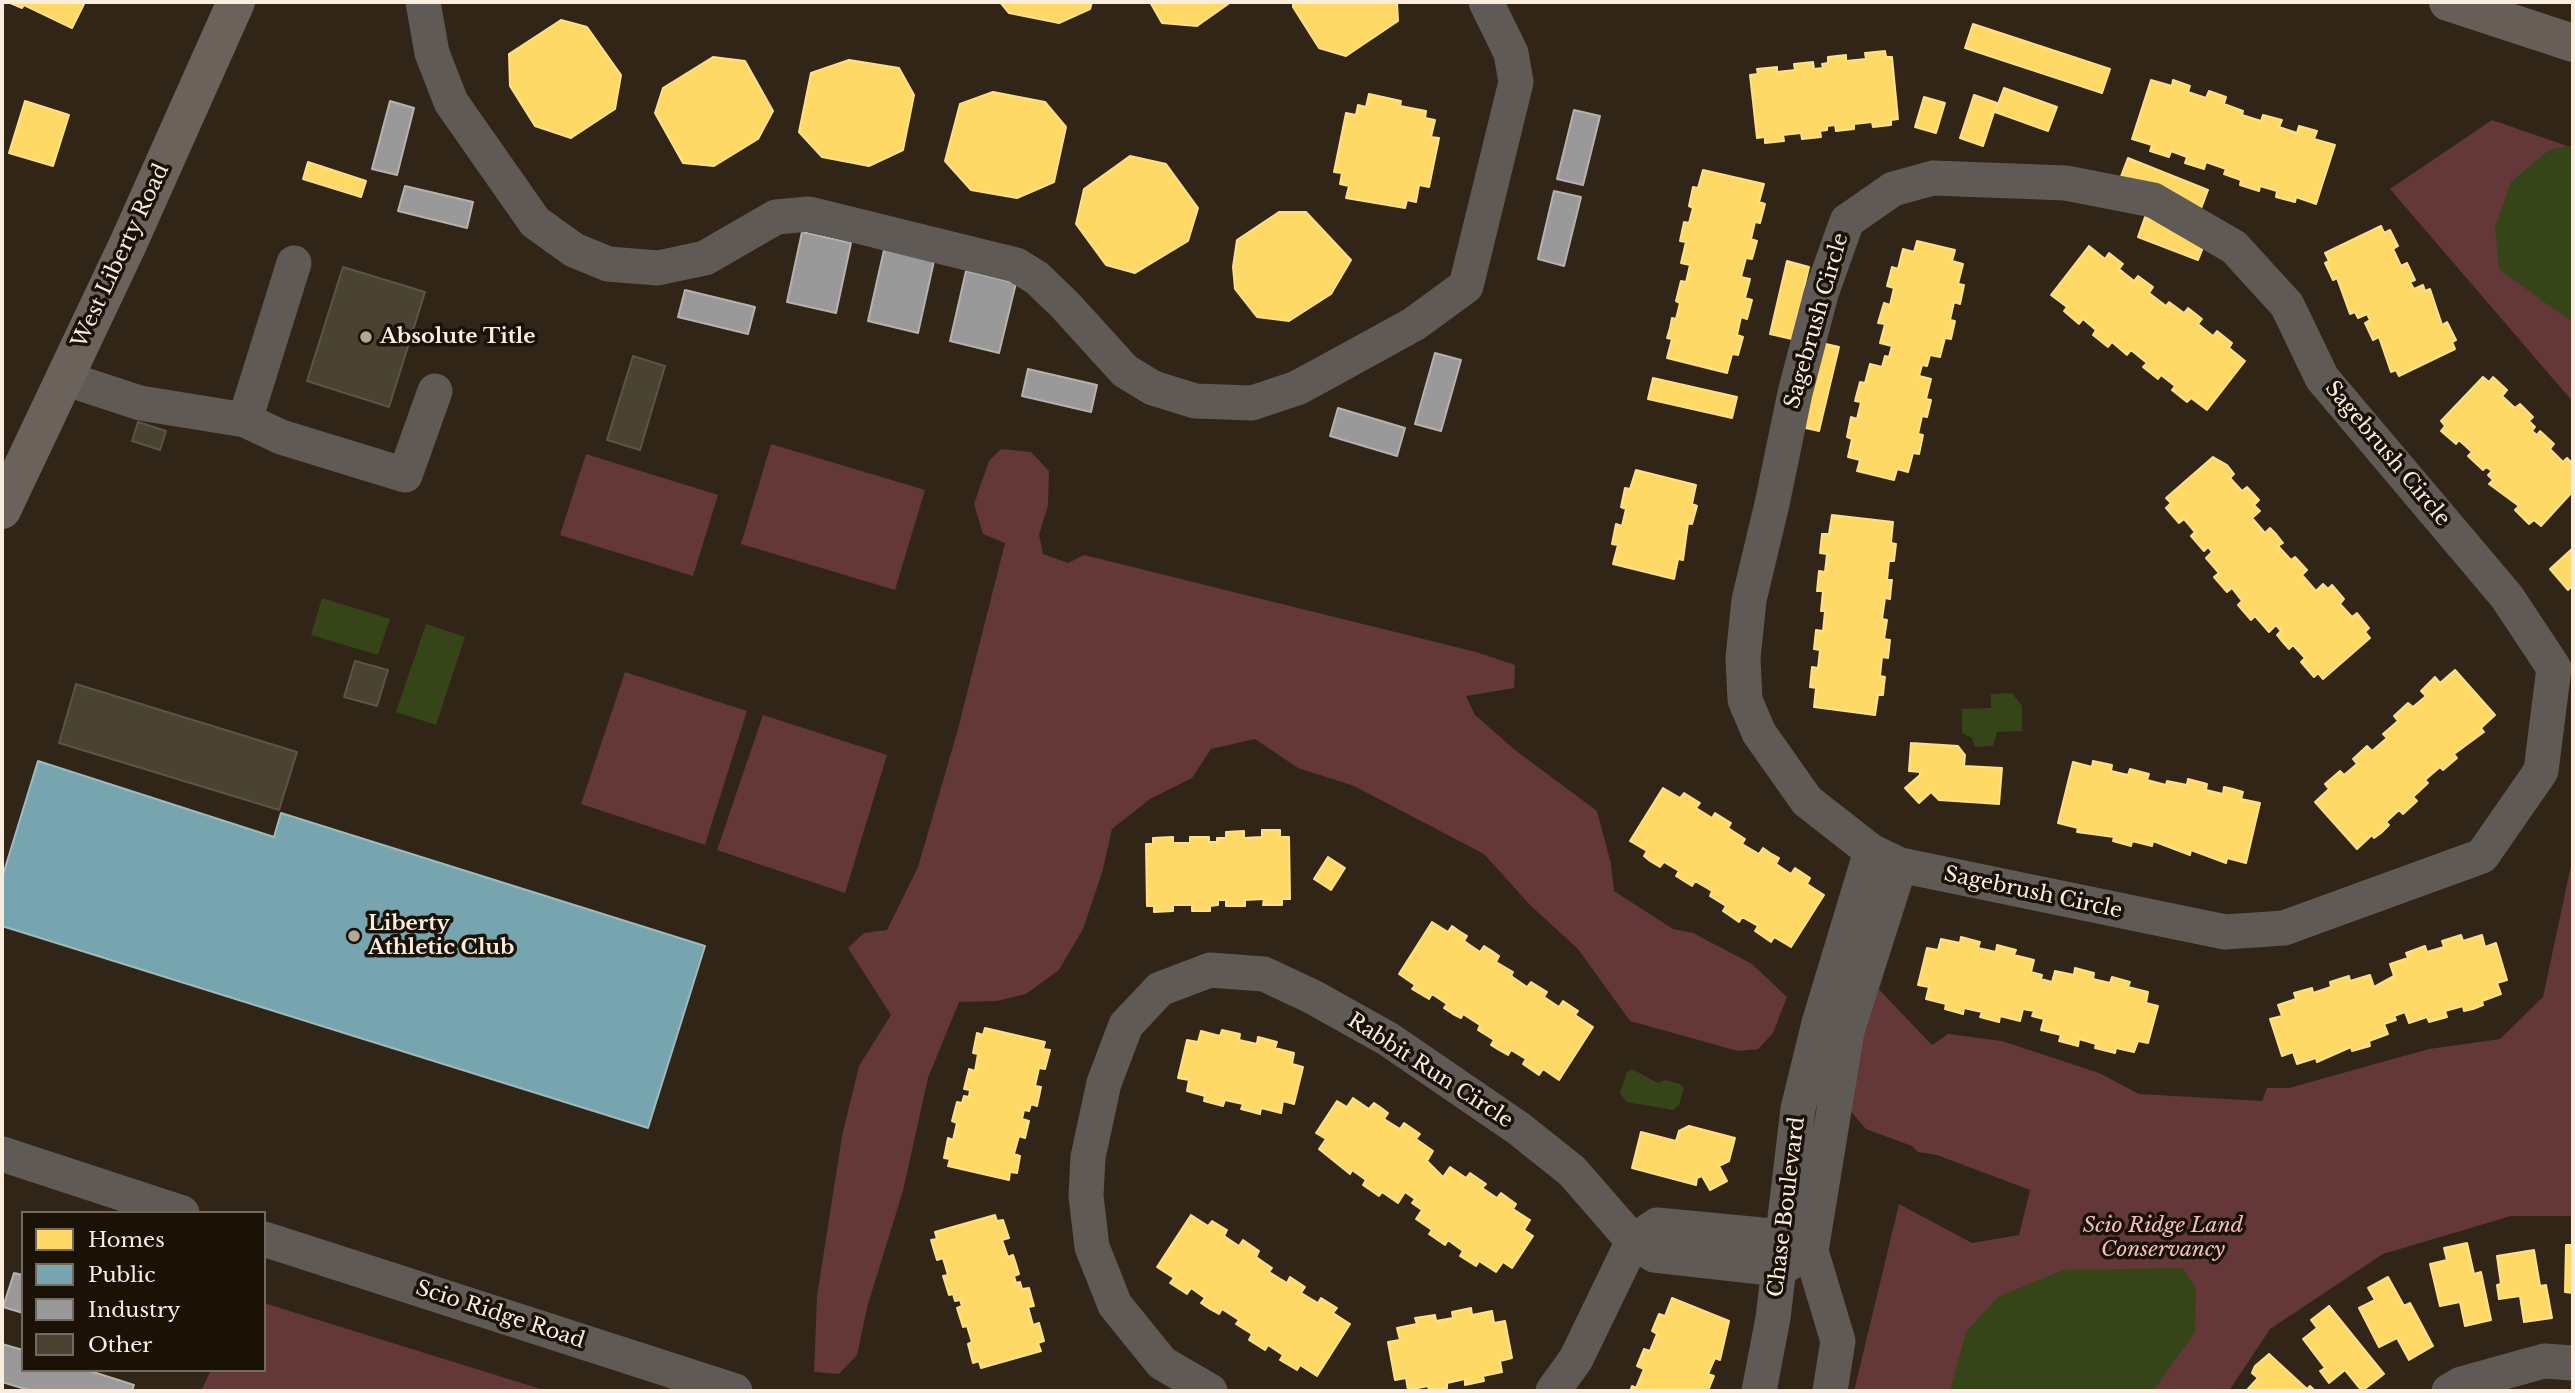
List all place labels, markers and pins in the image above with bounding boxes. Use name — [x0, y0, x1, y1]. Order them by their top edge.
place label: Absolute Title — [380, 324, 536, 350]
marker: Absolute Title — [358, 329, 374, 345]
place label: Liberty Athletic Club — [368, 911, 514, 961]
marker: Liberty Athletic Club — [346, 928, 362, 944]

